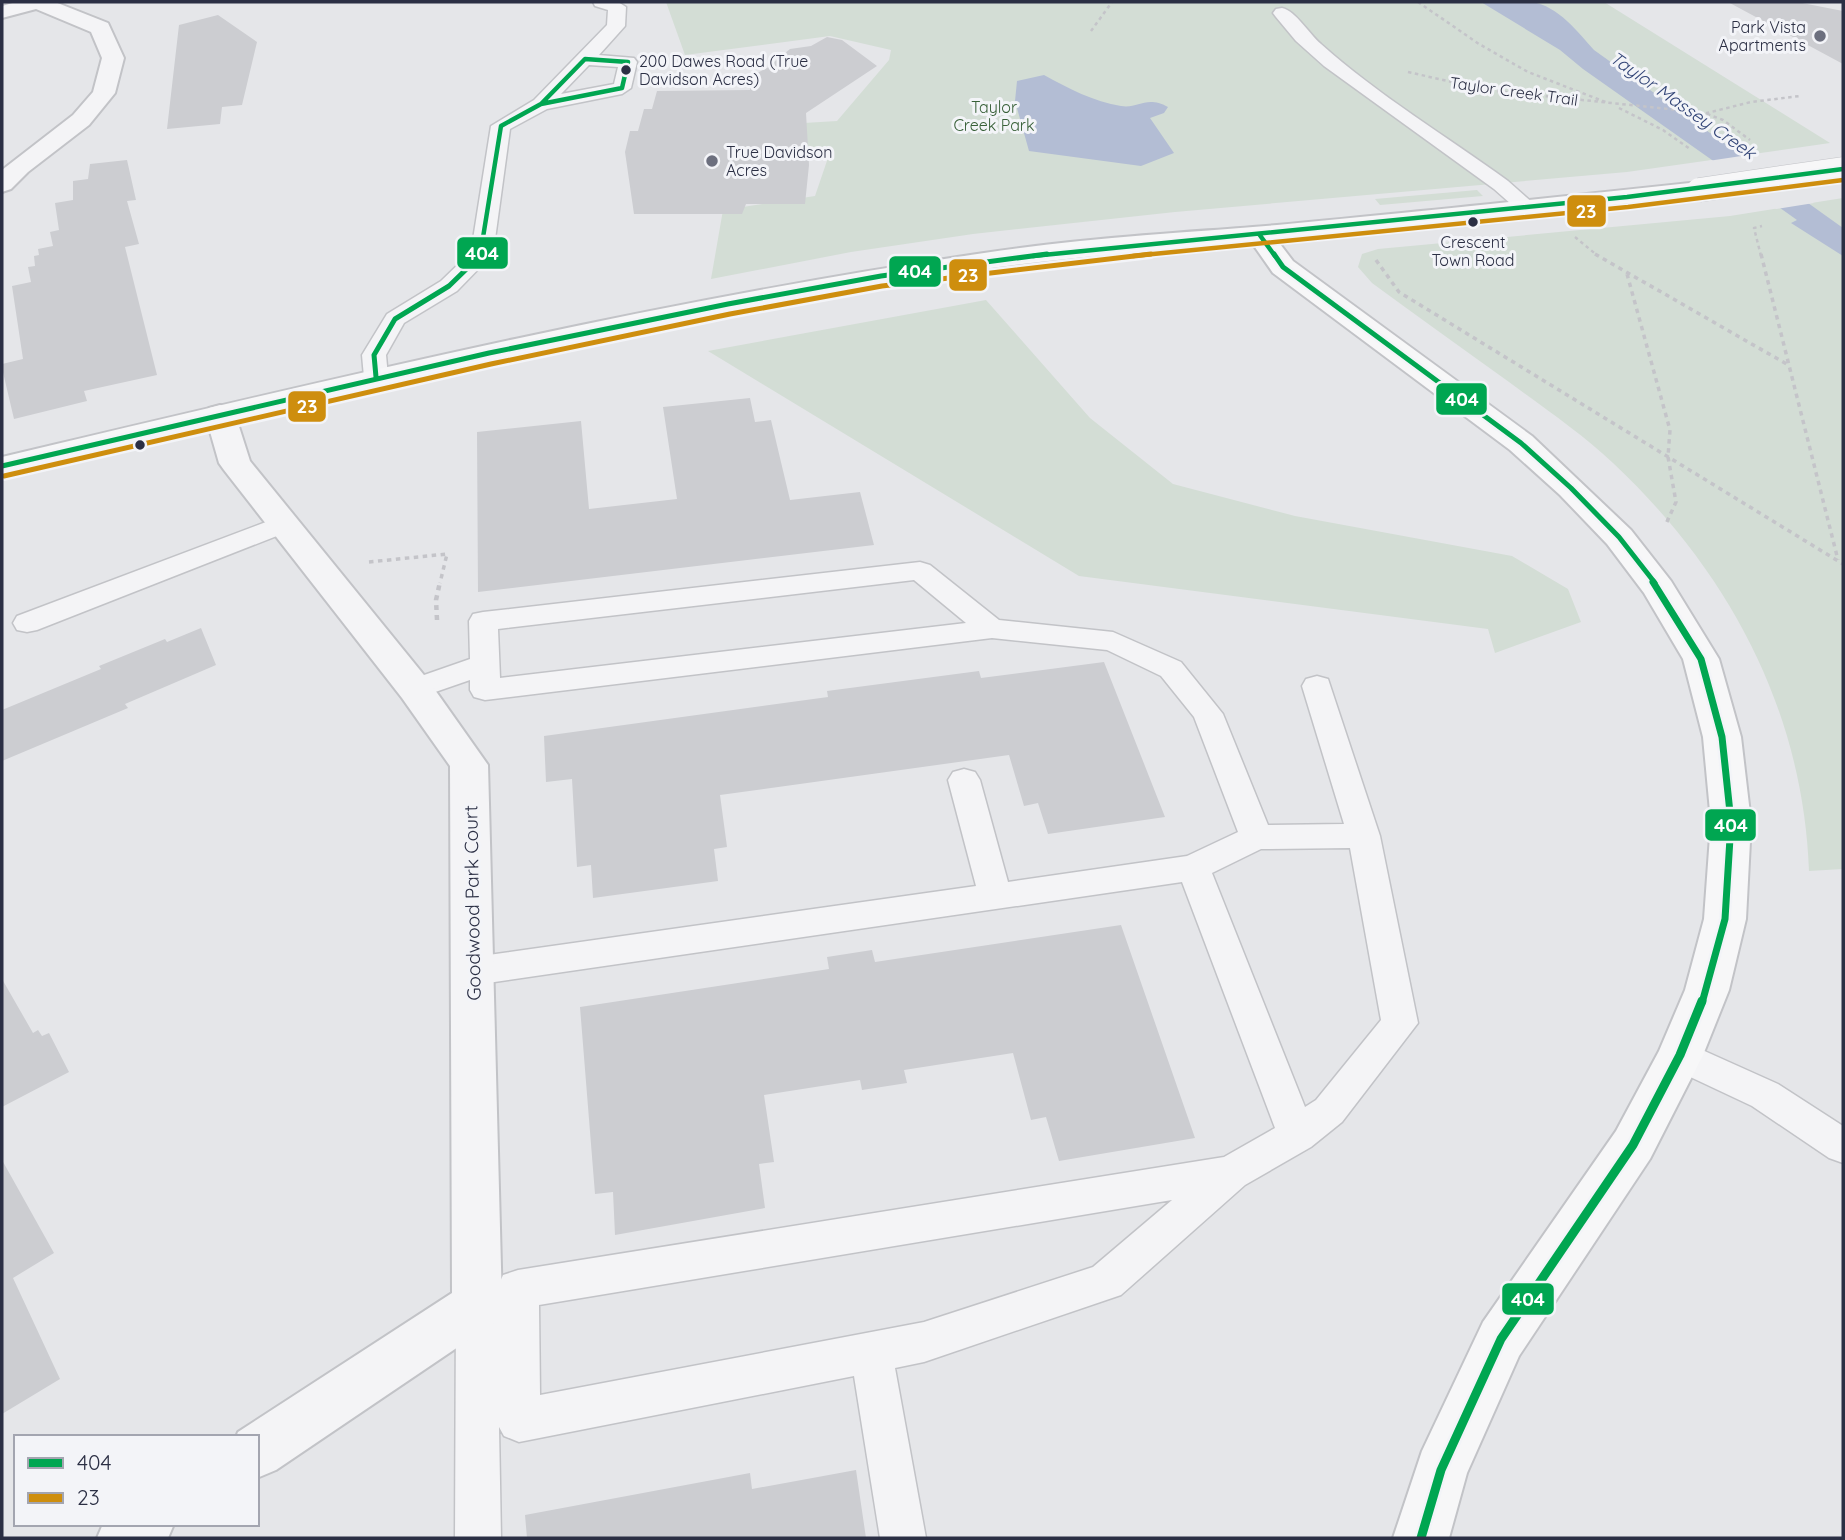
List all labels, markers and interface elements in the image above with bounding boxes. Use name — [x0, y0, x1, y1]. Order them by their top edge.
place label: Park Vista Apartments — [1719, 17, 1806, 55]
marker: Park Vista Apartments — [1812, 28, 1828, 44]
water label: Taylor Massey Creek — [1606, 46, 1762, 165]
place label: 200 Dawes Road (True Davidson Acres) — [639, 51, 808, 89]
marker: 200 Dawes Road (True Davidson Acres) — [619, 63, 633, 77]
street label: Taylor Creek Trail — [1449, 72, 1579, 110]
park label: Taylor Creek Park — [953, 97, 1035, 135]
place label: True Davidson Acres — [726, 142, 832, 180]
marker: True Davidson Acres — [704, 153, 720, 169]
line badge: 23 — [1566, 194, 1607, 228]
text: 23 — [1575, 199, 1597, 223]
marker: Crescent Town Road — [1466, 215, 1480, 229]
place label: Crescent Town Road — [1432, 232, 1514, 270]
line badge: 404 — [456, 236, 509, 270]
text: 404 — [465, 241, 499, 265]
line badge: 404 — [888, 255, 942, 288]
line badge: 23 — [948, 258, 988, 292]
text: 404 — [898, 259, 932, 283]
text: 23 — [957, 263, 979, 287]
line badge: 404 — [1435, 382, 1488, 416]
text: 404 — [1445, 387, 1479, 411]
line badge: 23 — [287, 390, 327, 423]
text: 23 — [296, 394, 318, 418]
unlabelled marker — [133, 438, 147, 452]
street label: Goodwood Park Court — [458, 805, 486, 1001]
line badge: 404 — [1704, 808, 1757, 842]
text: 404 — [1714, 813, 1748, 837]
line badge: 404 — [1501, 1282, 1555, 1316]
text: 404 — [1511, 1287, 1545, 1311]
legend — [14, 1435, 259, 1526]
text: 404 — [77, 1449, 112, 1475]
text: 23 — [77, 1484, 100, 1510]

